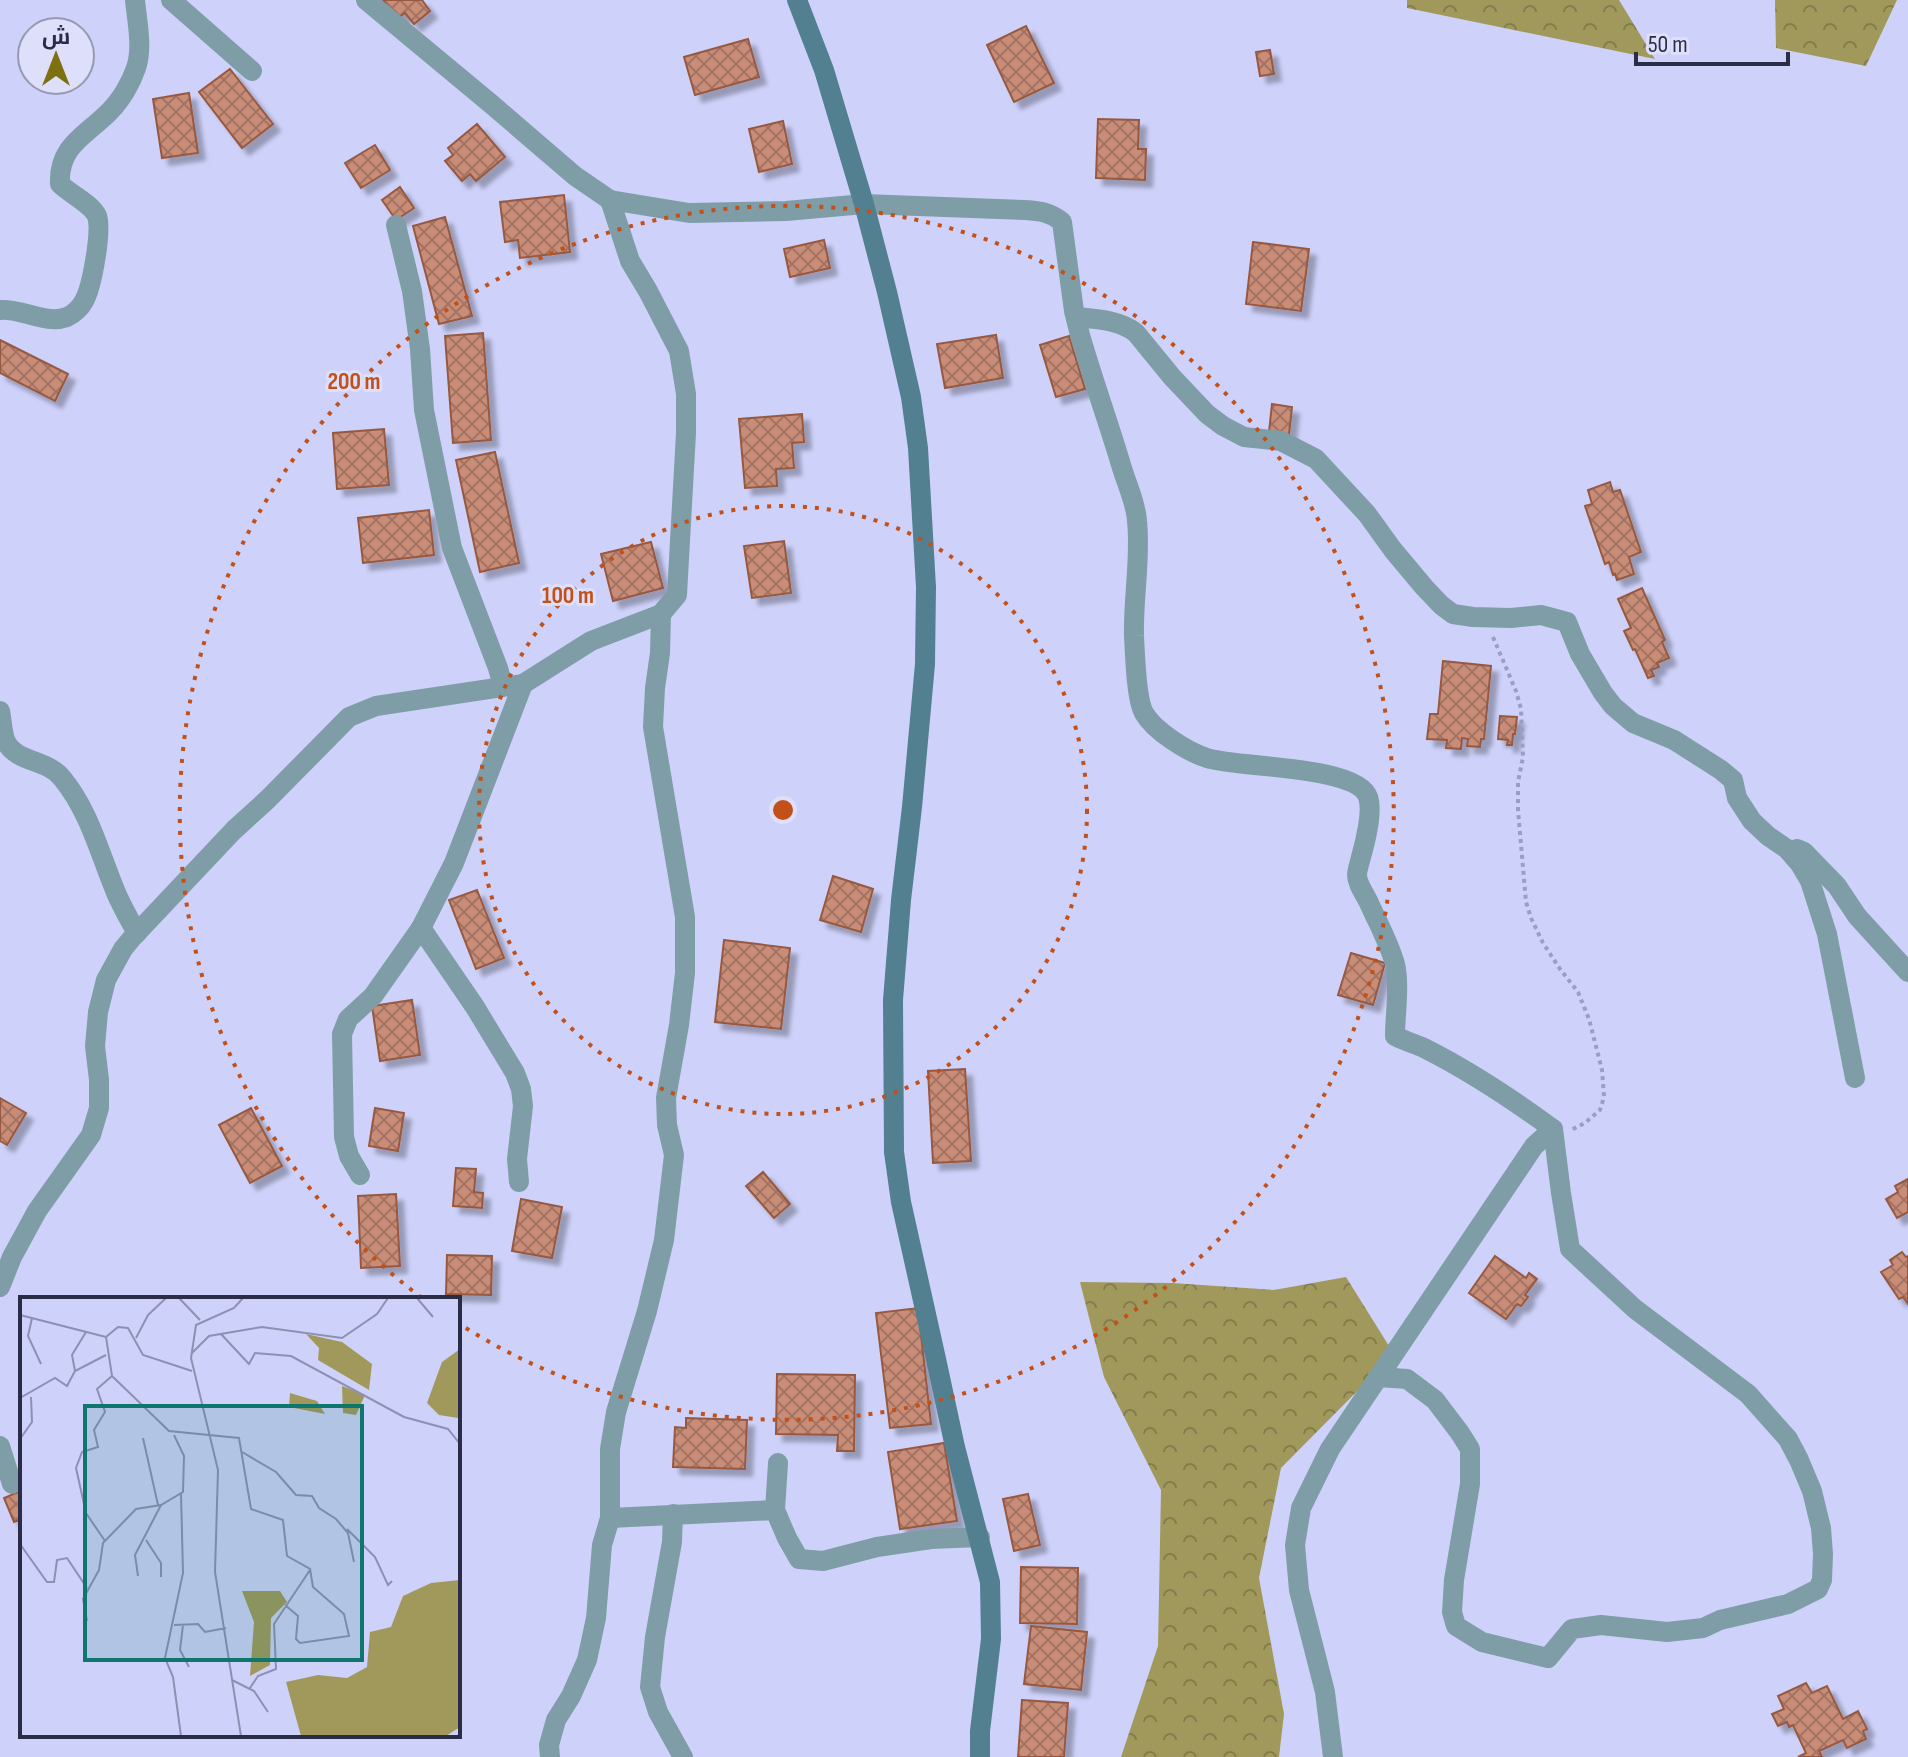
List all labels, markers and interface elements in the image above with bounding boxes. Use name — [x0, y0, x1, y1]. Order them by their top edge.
north arrow — [16, 16, 96, 96]
scale bar — [1636, 16, 1788, 66]
text: ش — [42, 24, 70, 51]
text: 50 m — [1648, 30, 1688, 59]
text: 200 m — [327, 367, 381, 396]
text: 100 m — [542, 581, 594, 610]
centre of rings — [769, 796, 797, 824]
inset map — [20, 1297, 460, 1737]

